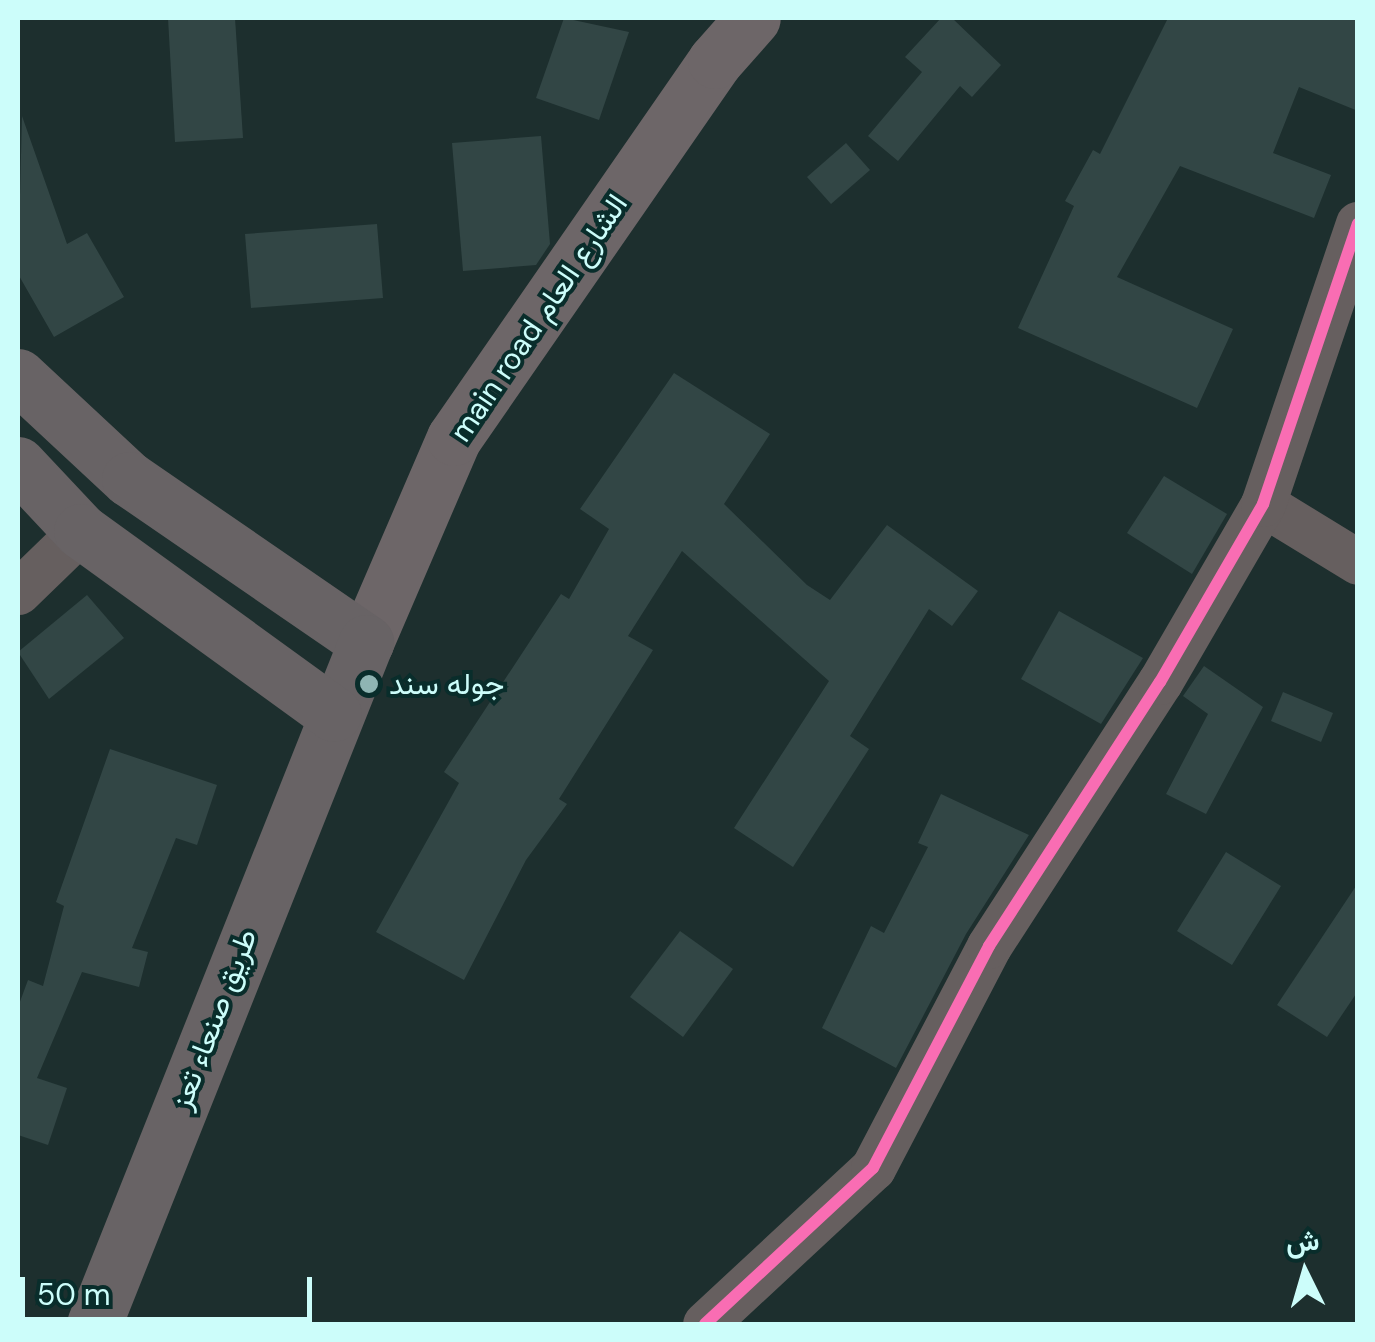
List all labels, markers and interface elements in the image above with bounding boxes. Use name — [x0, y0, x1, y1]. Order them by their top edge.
street label: main road الشارع العام — [443, 187, 635, 449]
place label: جوله سند — [389, 666, 504, 702]
marker: جوله سند — [358, 673, 380, 695]
street label: طريق صنعاء تعز — [163, 924, 265, 1114]
north arrow — [1255, 1222, 1355, 1322]
text: ش — [1284, 1222, 1321, 1262]
scale bar — [25, 1257, 318, 1319]
text: 50 m — [37, 1275, 111, 1314]

